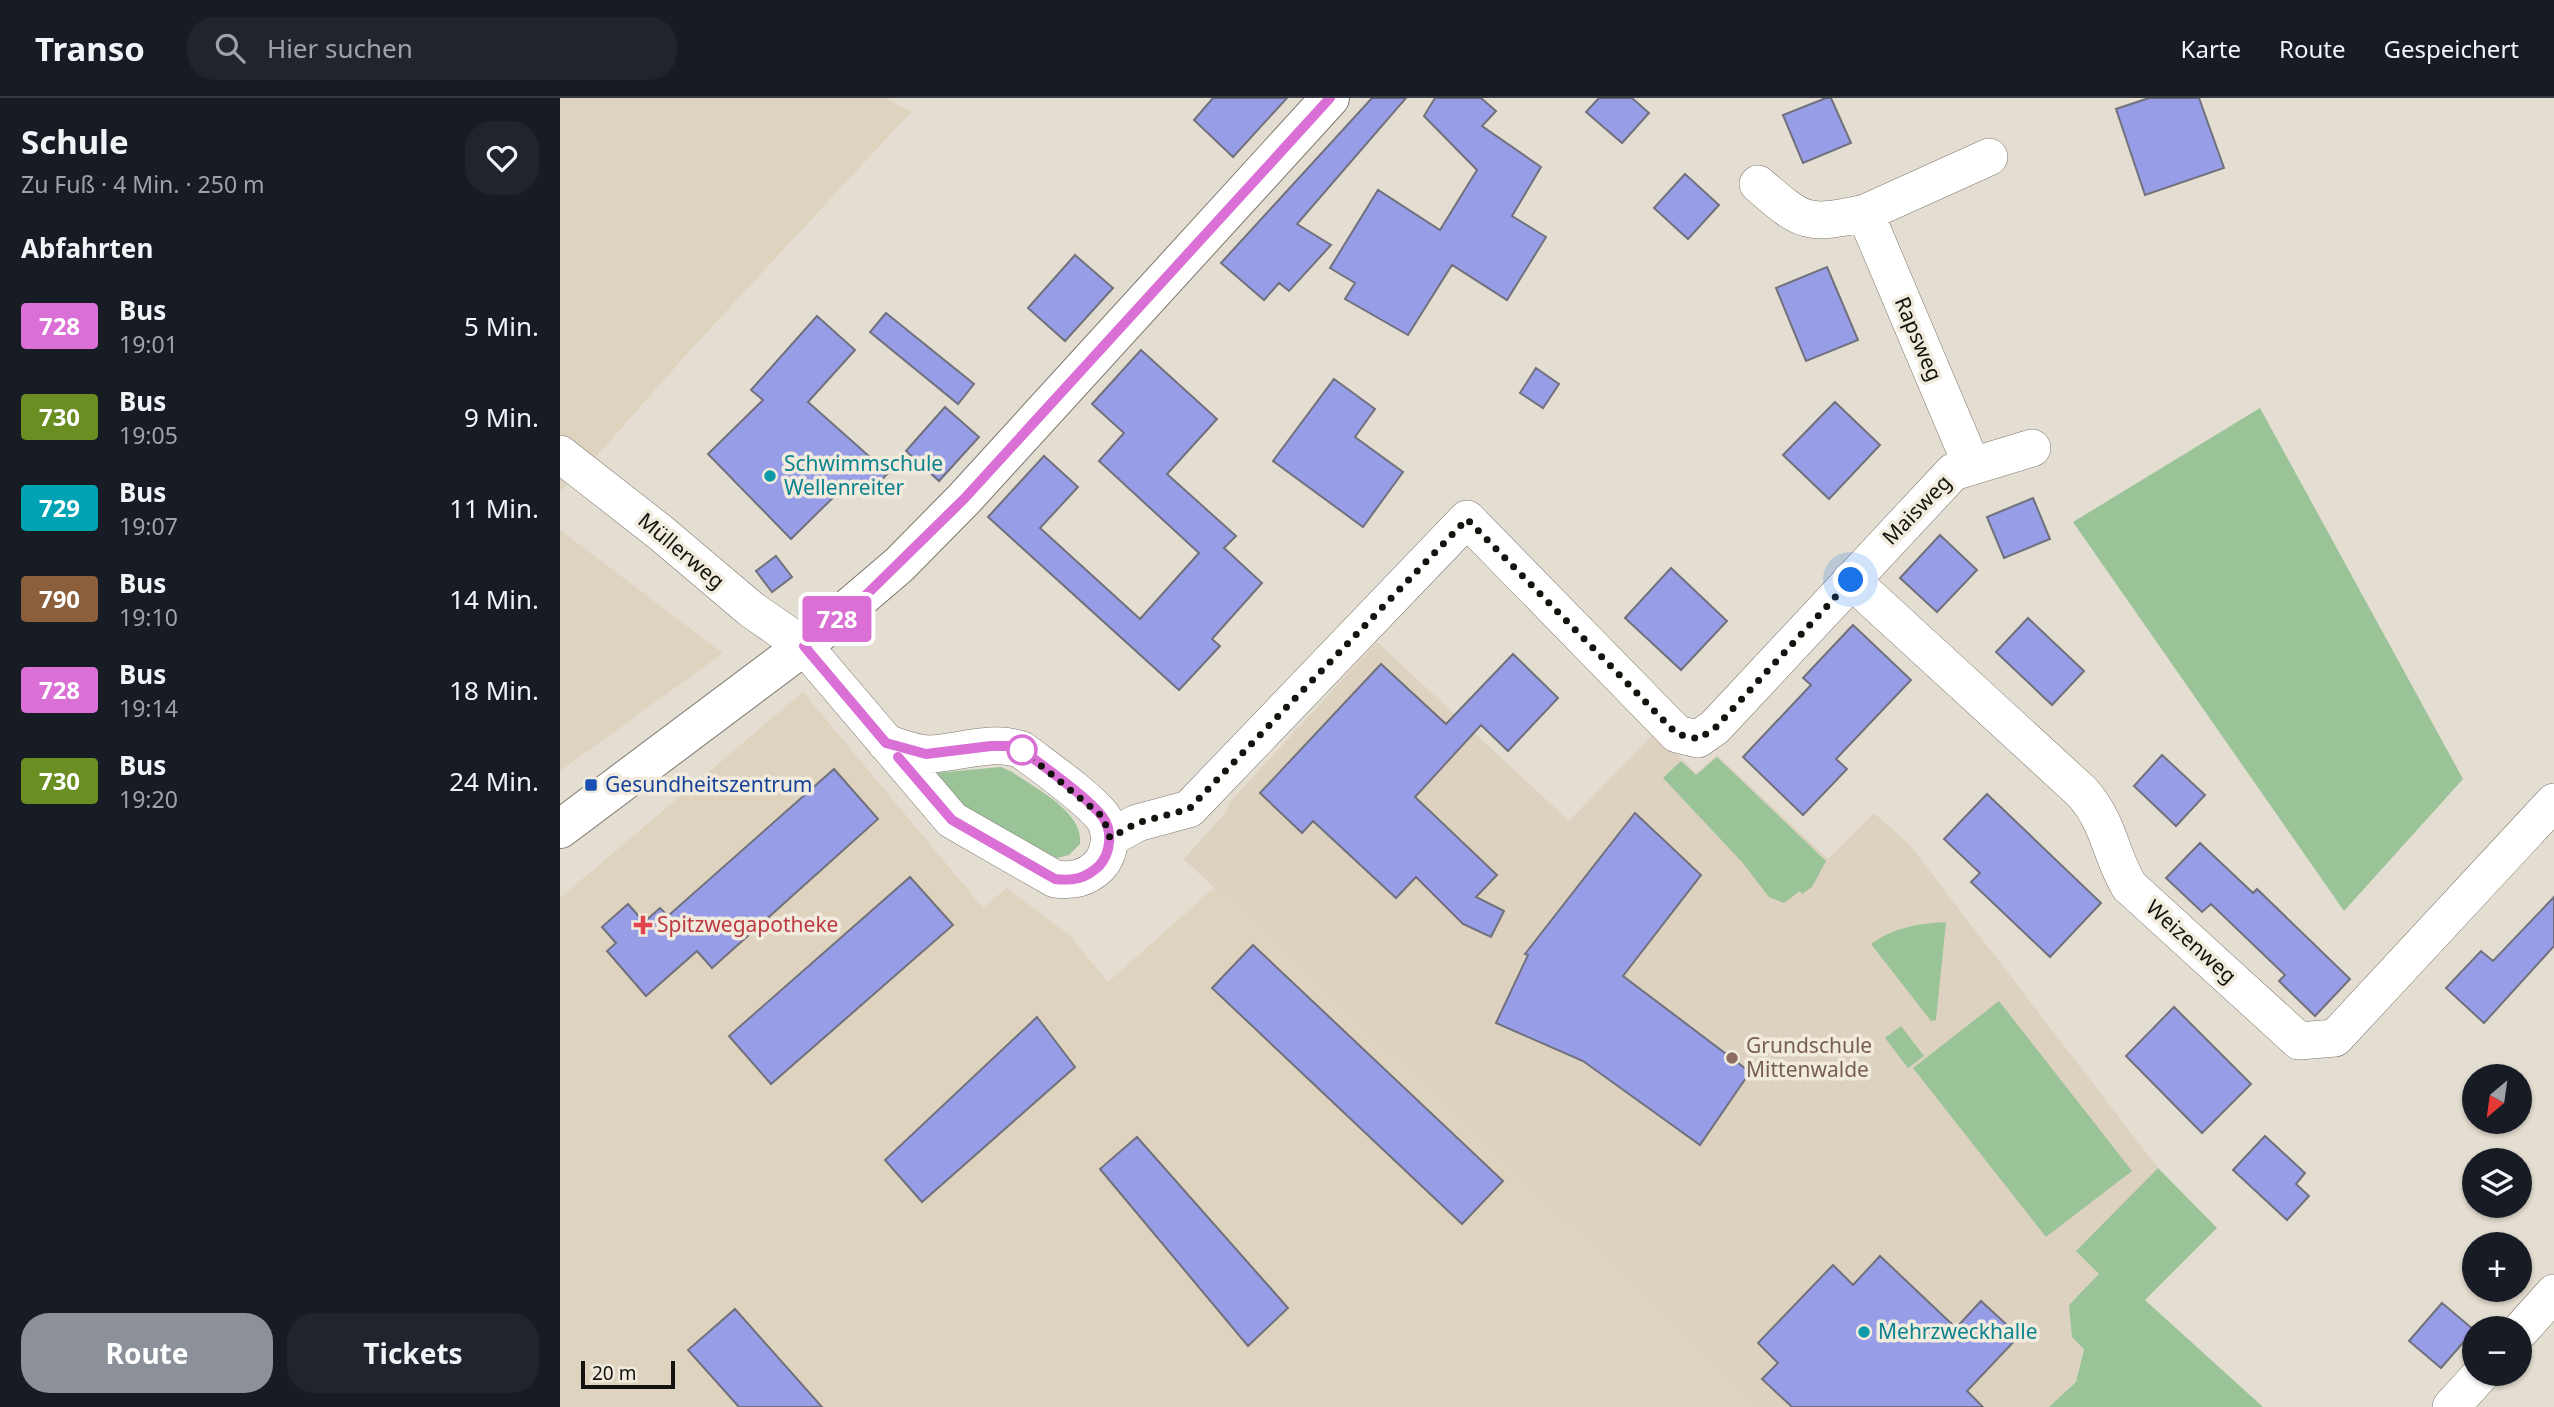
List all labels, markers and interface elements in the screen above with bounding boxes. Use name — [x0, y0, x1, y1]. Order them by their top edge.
search box — [187, 17, 677, 80]
text: Transo — [35, 26, 145, 71]
icon: search — [211, 29, 249, 67]
text: Hier suchen — [267, 30, 413, 66]
text: Karte — [2181, 32, 2241, 65]
text: Route — [2279, 32, 2346, 65]
text: Gespeichert — [2384, 32, 2519, 65]
text: Schule — [21, 119, 129, 164]
button: heart — [465, 121, 539, 195]
text: Zu Fuß · 4 Min. · 250 m — [21, 168, 265, 200]
text: Abfahrten — [21, 230, 153, 266]
text: Bus — [119, 292, 166, 328]
street label: Rapsweg — [1889, 292, 1949, 385]
text: 5 Min. — [464, 308, 539, 344]
text: 728 — [39, 309, 80, 342]
text: 19:01 — [119, 328, 178, 360]
text: Bus — [119, 383, 166, 419]
text: 9 Min. — [464, 399, 539, 435]
text: 730 — [39, 400, 80, 433]
text: 19:05 — [119, 419, 178, 451]
place label: Schwimmschule Wellenreiter — [784, 449, 943, 501]
marker: Schwimmschule Wellenreiter — [762, 468, 778, 484]
street label: Maisweg — [1876, 468, 1957, 551]
text: Bus — [119, 474, 166, 510]
text: 11 Min. — [449, 490, 539, 526]
text: 729 — [39, 491, 80, 524]
street label: Müllerweg — [633, 506, 731, 595]
text: 19:07 — [119, 510, 178, 542]
your location — [1833, 562, 1868, 597]
text: Bus — [119, 565, 166, 601]
text: 14 Min. — [449, 581, 539, 617]
text: 790 — [39, 582, 80, 615]
line badge: 728 — [797, 596, 877, 642]
text: 19:10 — [119, 601, 178, 633]
text: 728 — [816, 602, 858, 635]
text: Bus — [119, 656, 166, 692]
text: 18 Min. — [449, 672, 539, 708]
text: 728 — [39, 673, 80, 706]
text: 19:14 — [119, 692, 178, 724]
unlabelled marker — [1007, 735, 1037, 765]
text: Bus — [119, 747, 166, 783]
text: 24 Min. — [449, 763, 539, 799]
text: 730 — [39, 764, 80, 797]
place label: Gesundheitszentrum — [605, 770, 813, 798]
marker: Gesundheitszentrum — [583, 777, 599, 793]
text: 19:20 — [119, 783, 178, 815]
street label: Weizenweg — [2141, 893, 2243, 989]
place label: Spitzwegapotheke — [657, 910, 838, 938]
marker: Spitzwegapotheke — [635, 917, 651, 933]
place label: Grundschule Mittenwalde — [1746, 1031, 1872, 1083]
marker: Grundschule Mittenwalde — [1724, 1050, 1740, 1066]
north arrow — [2462, 1064, 2532, 1134]
map controls — [2462, 1064, 2532, 1386]
button: layers — [2462, 1148, 2532, 1218]
button: + — [2462, 1232, 2532, 1302]
button: Route — [21, 1313, 273, 1393]
button: Tickets — [287, 1313, 539, 1393]
button: − — [2462, 1316, 2532, 1386]
place label: Mehrzweckhalle — [1878, 1317, 2038, 1345]
marker: Mehrzweckhalle — [1856, 1324, 1872, 1340]
scale bar — [581, 1358, 676, 1390]
text: 20 m — [592, 1360, 636, 1386]

